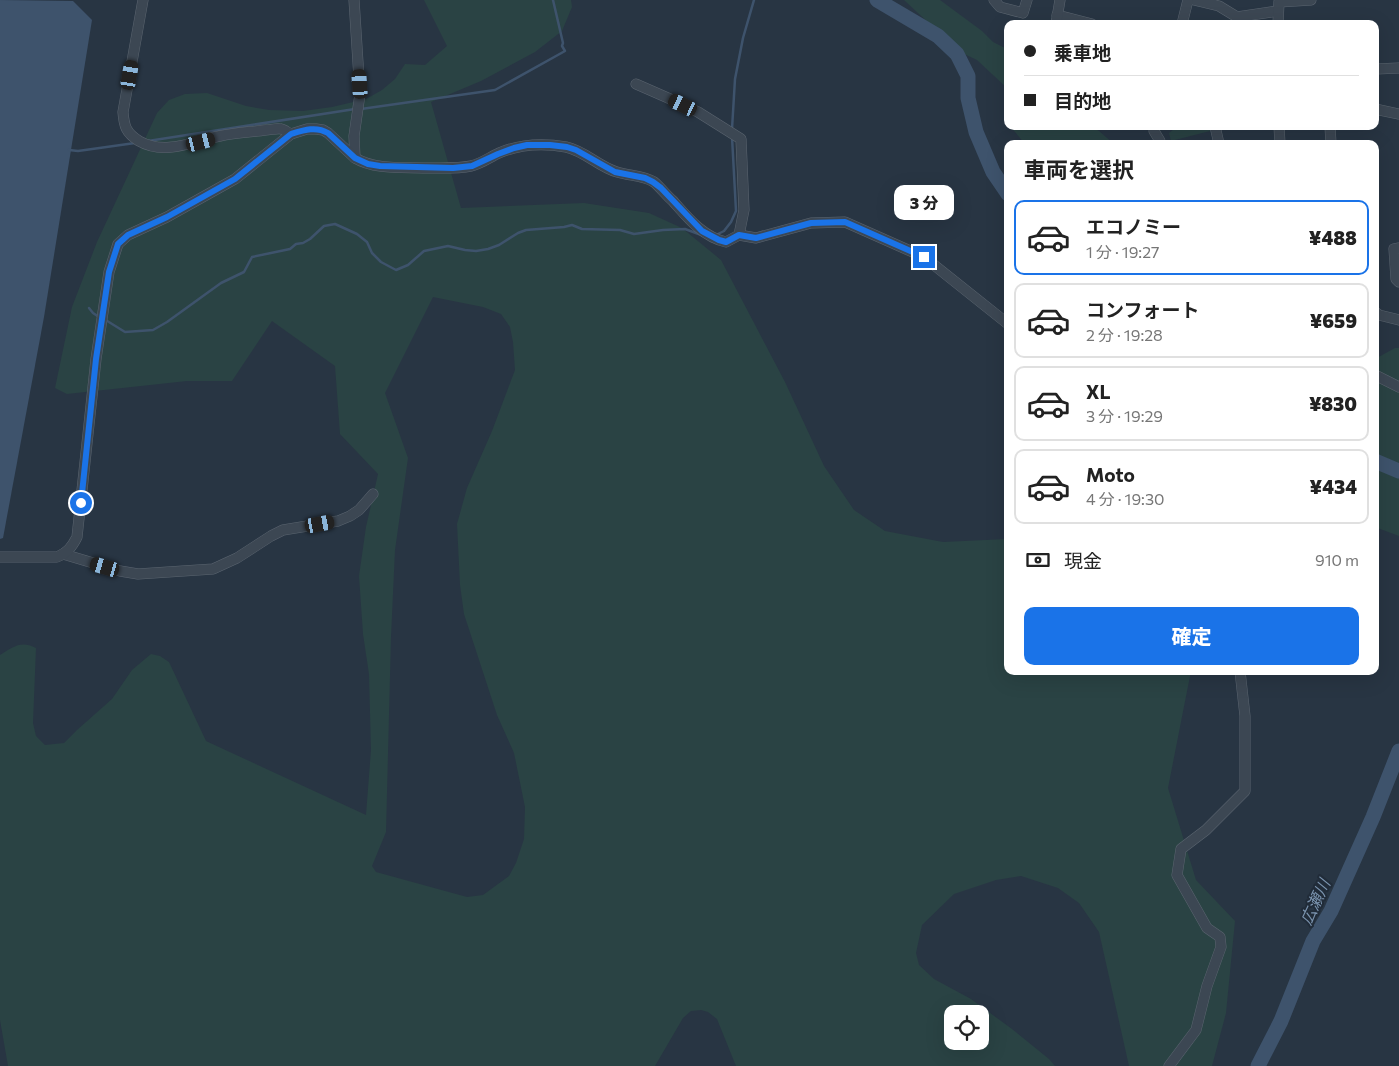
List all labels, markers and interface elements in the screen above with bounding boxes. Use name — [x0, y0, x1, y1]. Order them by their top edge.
text: 乗車地 — [1054, 41, 1111, 64]
car — [120, 59, 139, 91]
car — [351, 69, 368, 99]
text: 目的地 — [1054, 89, 1111, 112]
car — [666, 92, 699, 118]
car — [184, 131, 217, 153]
text: 車両を選択 — [1024, 156, 1134, 183]
callout: 3 分 — [894, 184, 954, 220]
text: 3 分 — [910, 193, 938, 212]
icon: car — [1026, 215, 1071, 260]
text: エコノミー — [1086, 215, 1181, 238]
text: ¥488 — [1309, 226, 1357, 249]
text: 1 分 · 19:27 — [1086, 242, 1159, 261]
route end — [913, 246, 935, 268]
icon: car — [1026, 298, 1071, 343]
text: コンフォート — [1086, 298, 1199, 321]
text: ¥659 — [1310, 309, 1357, 332]
text: 2 分 · 19:28 — [1086, 325, 1163, 344]
text: XL — [1086, 380, 1111, 403]
icon: car — [1026, 381, 1071, 426]
text: ¥830 — [1309, 392, 1357, 415]
text: 3 分 · 19:29 — [1086, 406, 1163, 425]
text: Moto — [1086, 463, 1135, 486]
icon: car — [1026, 464, 1071, 509]
text: ¥434 — [1310, 475, 1357, 498]
text: 4 分 · 19:30 — [1086, 489, 1164, 508]
route start — [70, 492, 92, 514]
car — [303, 514, 336, 534]
icon: cash — [1024, 546, 1052, 574]
text: 現金 — [1064, 549, 1102, 572]
text: 910 m — [1315, 550, 1359, 569]
car — [88, 556, 121, 578]
button: 確定 — [1024, 607, 1359, 665]
water label: 広瀬川 — [1296, 874, 1334, 928]
map controls — [944, 1005, 989, 1050]
button: locate — [944, 1005, 989, 1050]

